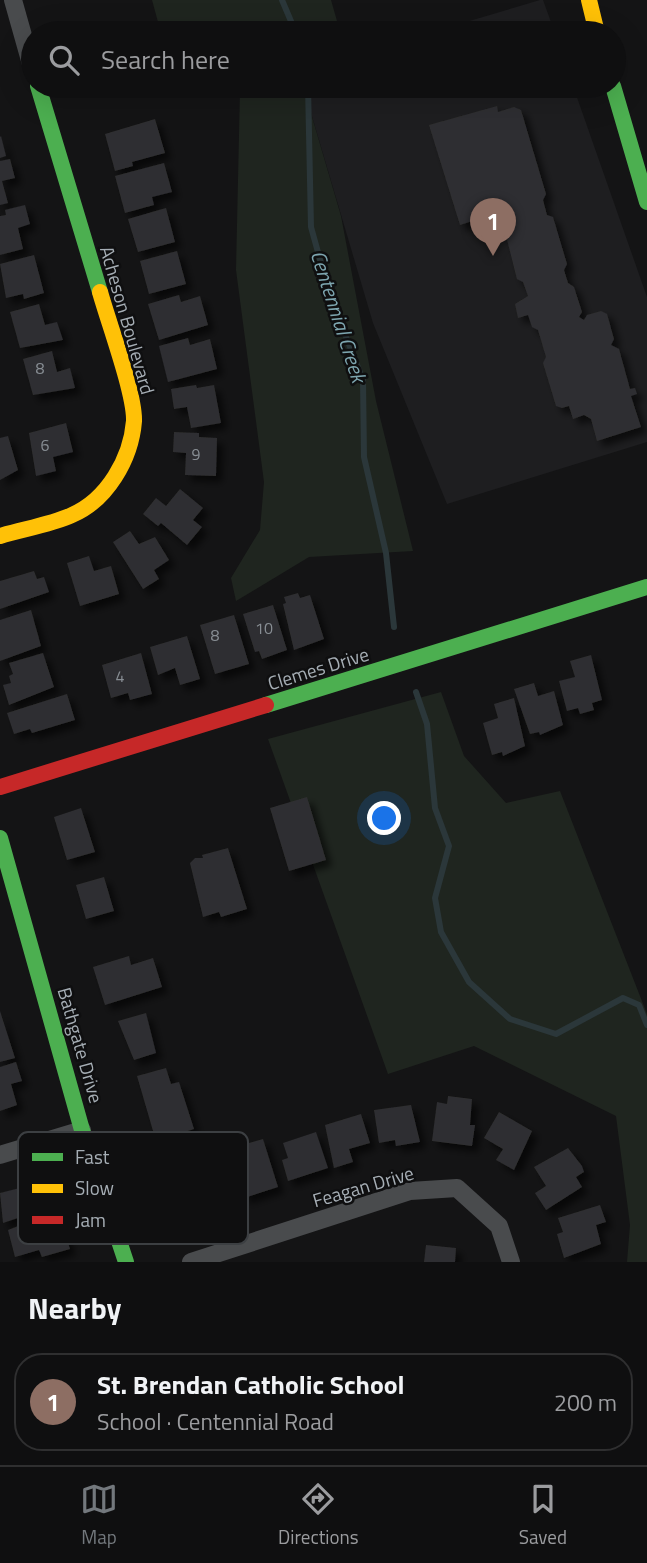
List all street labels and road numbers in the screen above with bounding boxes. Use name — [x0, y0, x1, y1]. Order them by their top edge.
street label: Acheson Boulevard — [93, 242, 163, 398]
street label: Clemes Drive — [264, 639, 372, 697]
street label: Bathgate Drive — [51, 984, 111, 1106]
street label: Feagan Drive — [309, 1158, 417, 1214]

